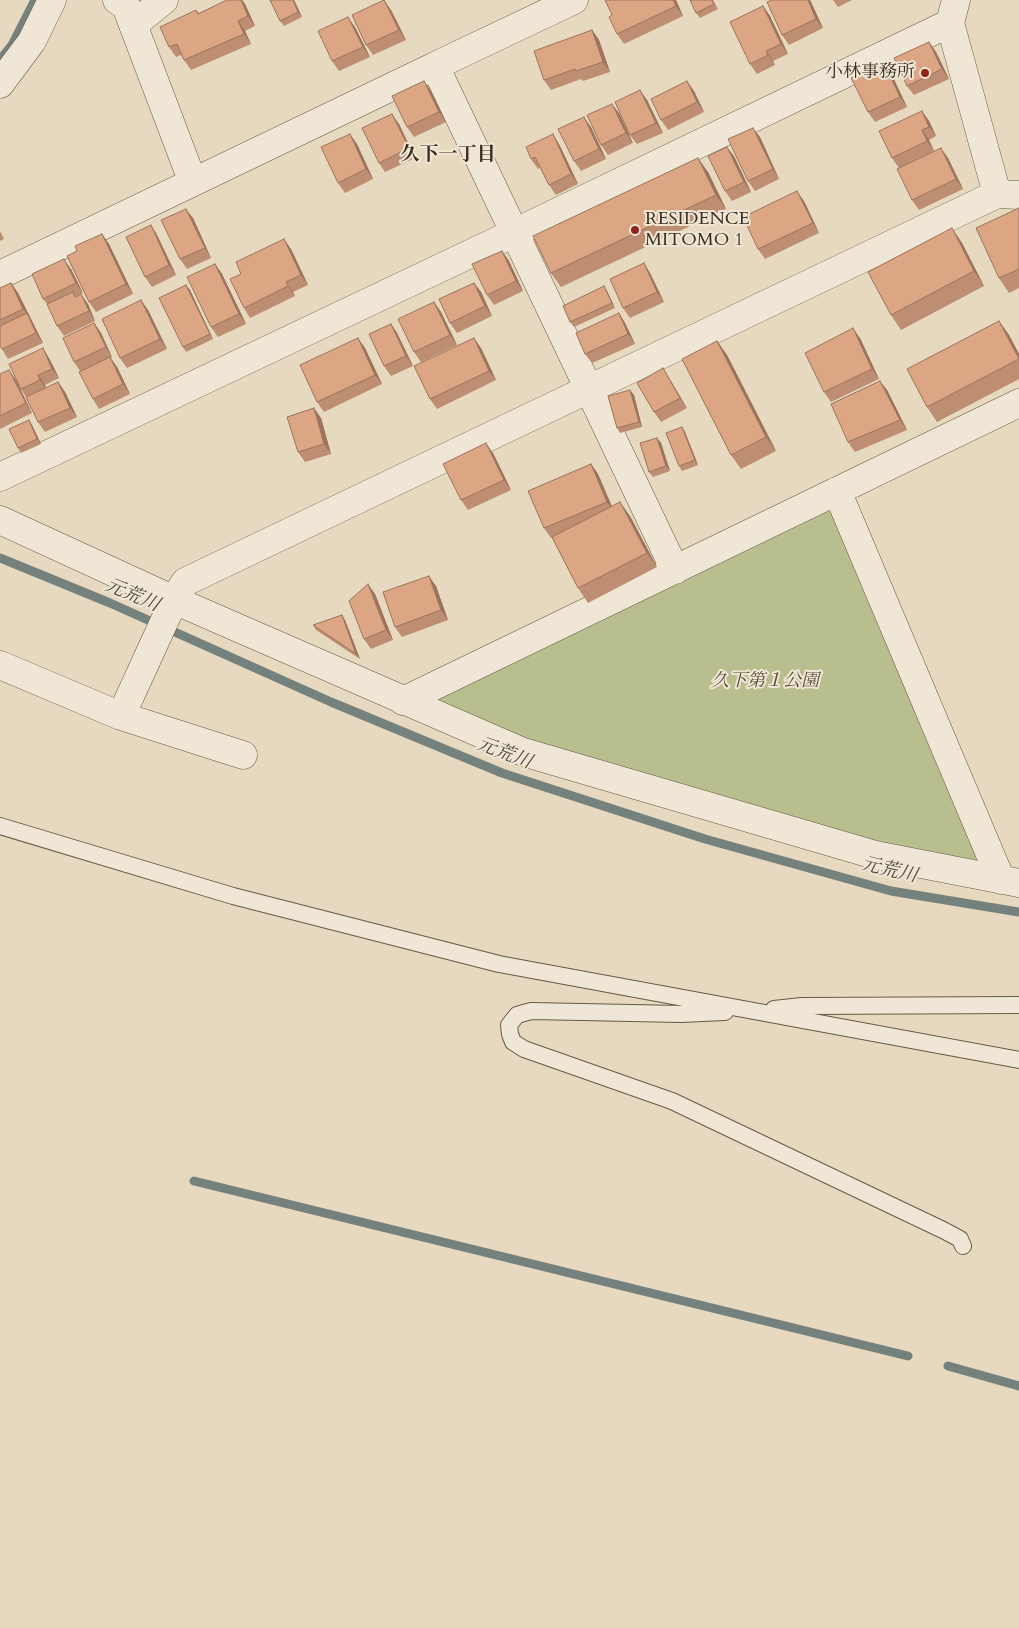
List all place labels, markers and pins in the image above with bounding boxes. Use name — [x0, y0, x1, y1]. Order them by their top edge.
place label: 小林事務所 — [825, 62, 915, 84]
marker: 小林事務所 — [919, 67, 931, 79]
place label: RESIDENCE MITOMO 1 — [645, 209, 750, 252]
marker: RESIDENCE MITOMO 1 — [629, 224, 641, 236]

